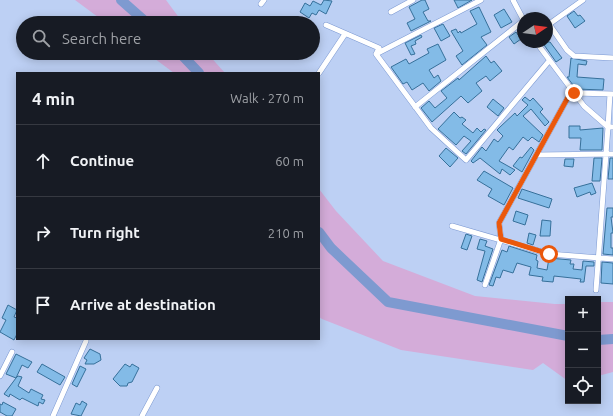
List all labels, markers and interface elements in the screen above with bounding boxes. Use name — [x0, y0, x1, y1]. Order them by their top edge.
north arrow — [517, 12, 553, 48]
search box — [16, 16, 320, 60]
icon: search — [30, 27, 52, 49]
text: Search here — [62, 30, 141, 47]
route end — [565, 84, 583, 102]
text: 4 min — [32, 89, 75, 108]
text: Walk · 270 m — [230, 91, 304, 105]
icon: ahead — [32, 150, 54, 172]
text: Continue — [70, 152, 134, 169]
text: 60 m — [275, 154, 304, 168]
icon: right — [32, 222, 54, 244]
text: Turn right — [70, 224, 140, 241]
text: 210 m — [268, 226, 304, 240]
route start — [540, 245, 558, 263]
icon: arrive — [32, 294, 54, 316]
text: Arrive at destination — [70, 296, 216, 313]
map controls — [565, 296, 601, 404]
button: + — [565, 296, 601, 332]
button: − — [565, 332, 601, 368]
button: locate — [565, 368, 601, 404]

